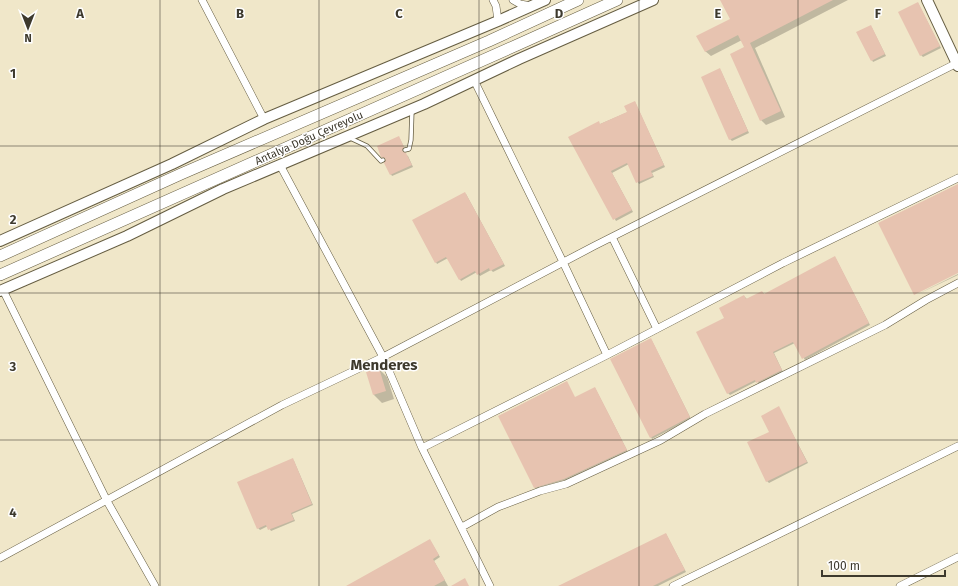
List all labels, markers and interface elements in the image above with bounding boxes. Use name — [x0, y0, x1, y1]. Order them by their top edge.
text: A — [75, 6, 84, 21]
text: B — [236, 6, 244, 21]
text: C — [395, 6, 403, 21]
text: D — [555, 6, 564, 21]
text: E — [715, 6, 722, 21]
text: F — [875, 6, 882, 21]
north arrow — [8, 8, 48, 48]
text: N — [24, 31, 32, 44]
text: 1 — [10, 66, 16, 81]
street label: Antalya Doğu Çevreyolu — [253, 108, 365, 168]
text: 2 — [10, 212, 17, 227]
district label: Menderes — [350, 356, 418, 374]
text: 3 — [9, 359, 17, 374]
text: 4 — [9, 505, 17, 520]
scale bar — [822, 552, 945, 578]
text: 100 m — [828, 559, 860, 573]

